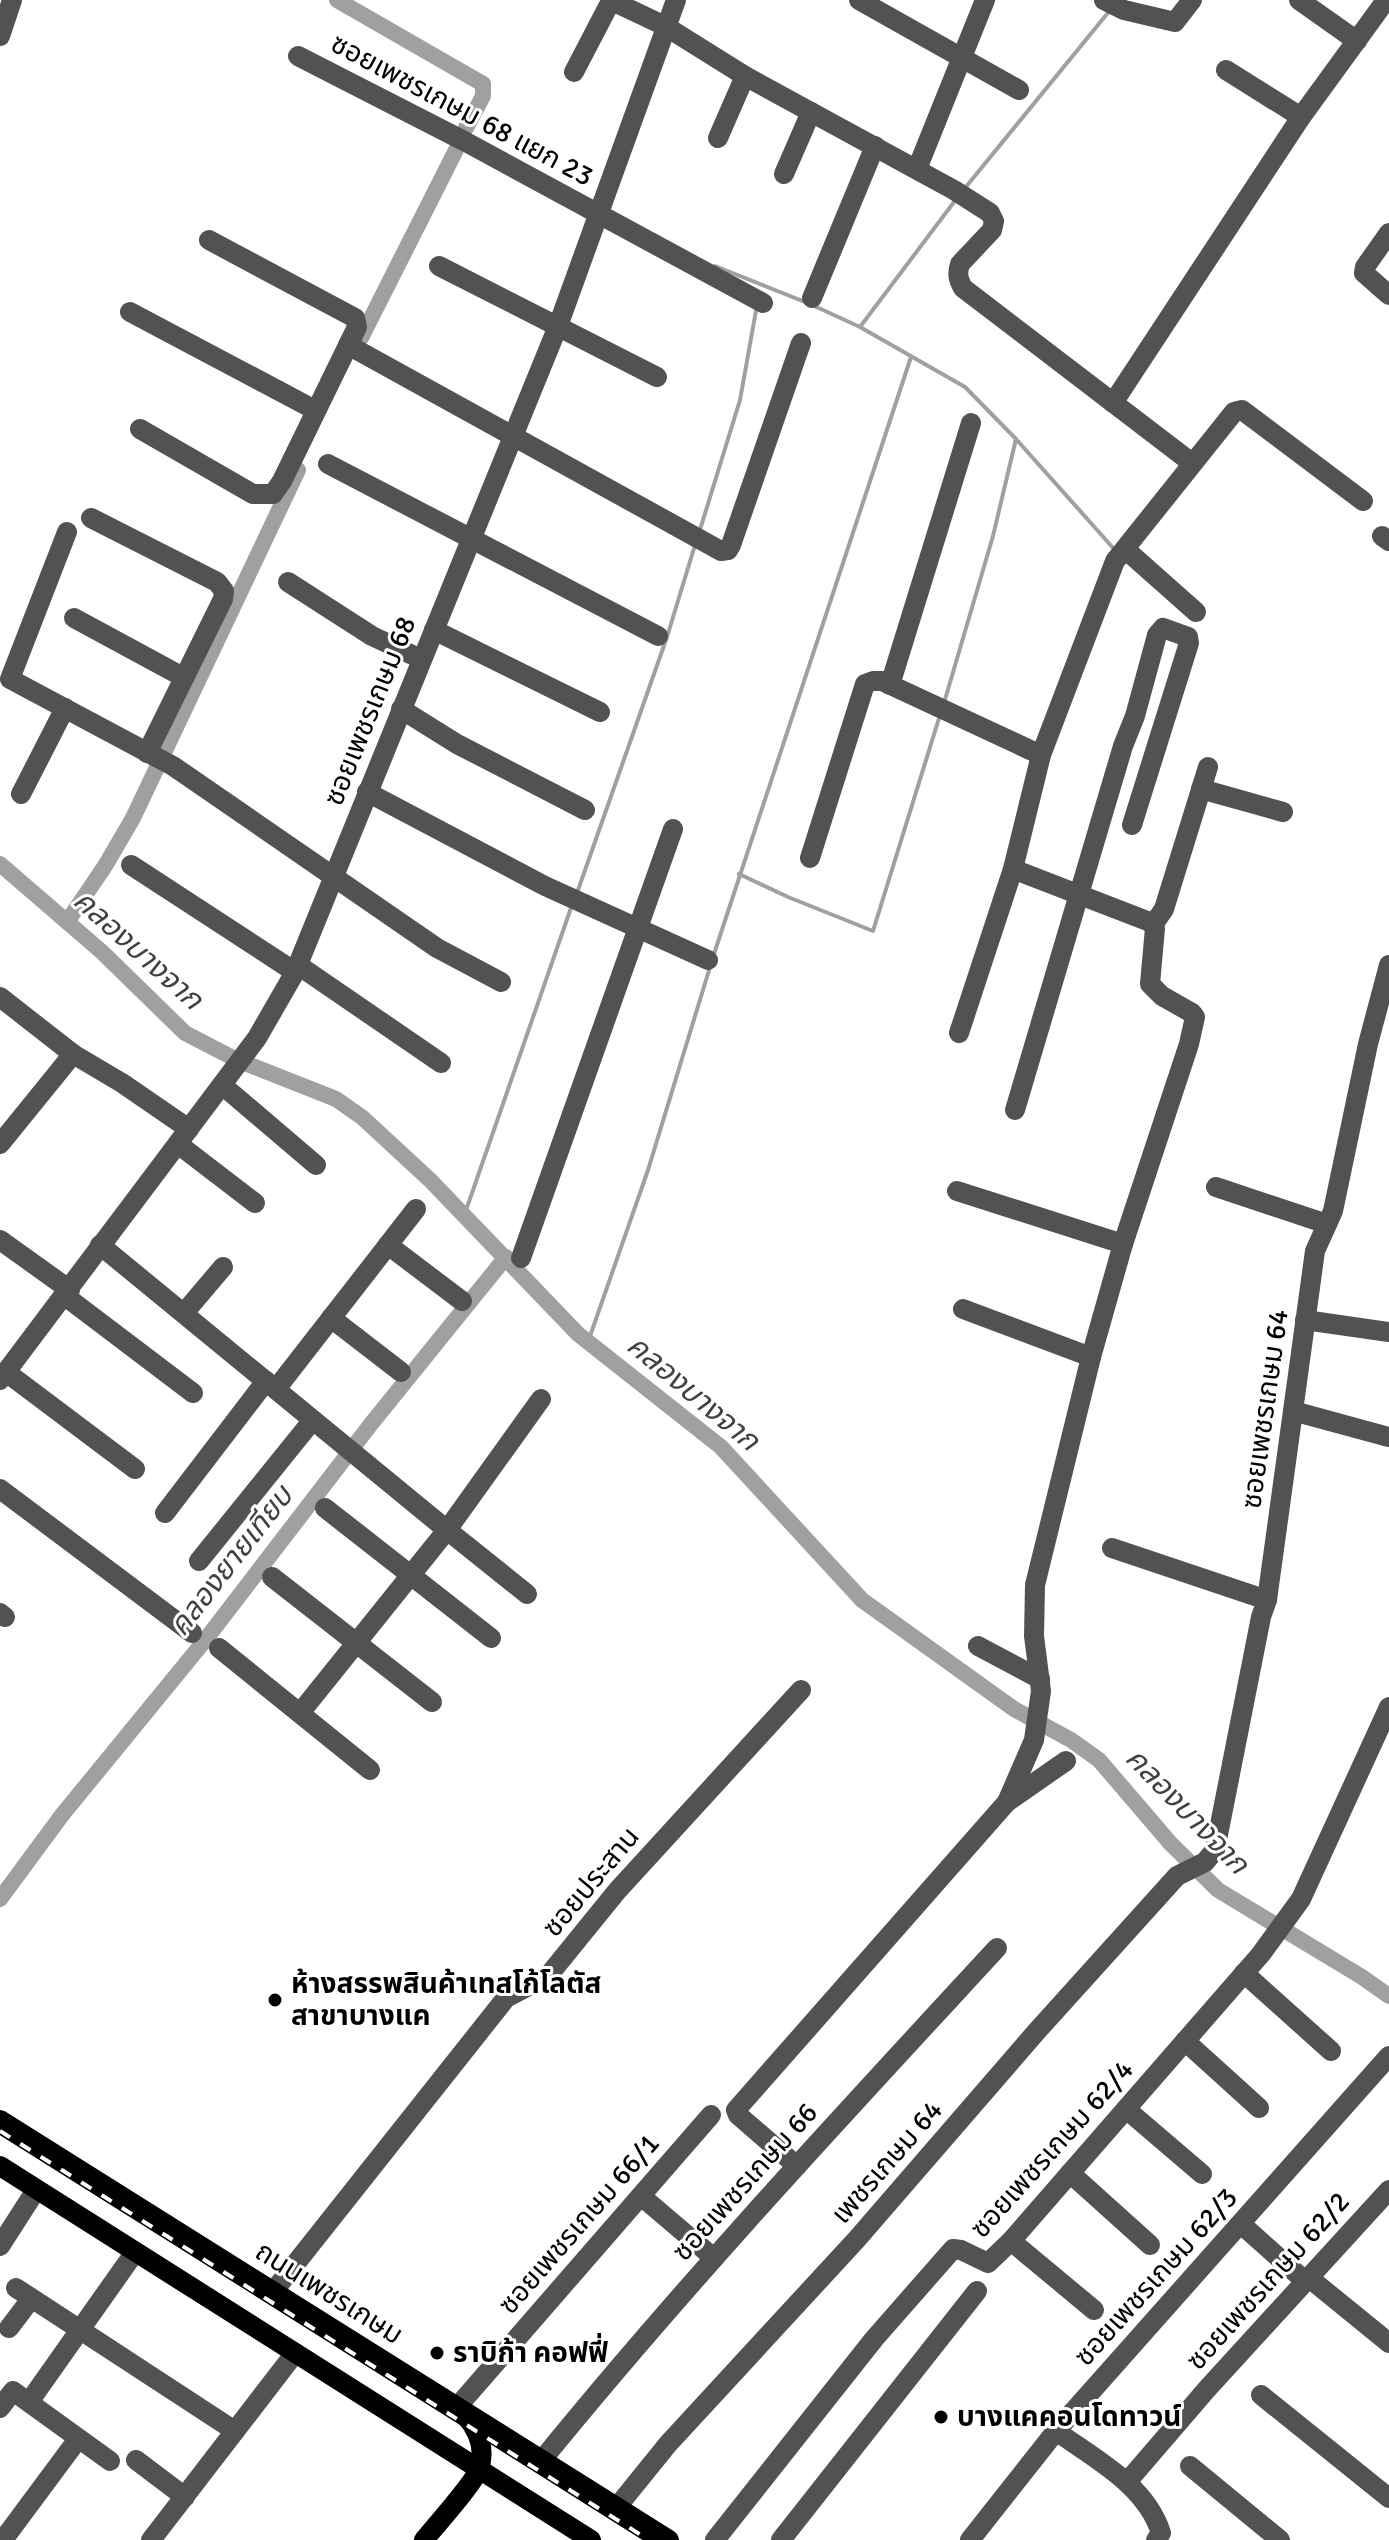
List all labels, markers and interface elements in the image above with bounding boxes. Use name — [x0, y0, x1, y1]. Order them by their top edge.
street label: ซอยเพชรเกษม 68 แยก 23 — [325, 26, 599, 194]
street label: ซอยเพชรเกษม 68 — [317, 611, 423, 811]
water label: คลองบางจาก — [66, 882, 211, 1018]
street label: ซอยเพชรเกษม 64 — [1234, 1307, 1296, 1511]
water label: คลองบางจาก — [619, 1327, 767, 1460]
water label: คลองยายเทียบ — [161, 1477, 302, 1643]
water label: คลองบางจาก — [1118, 1740, 1257, 1883]
street label: ซอยประสาน — [535, 1820, 647, 1944]
place label: ห้างสรรพสินค้าเทสโก้โลตัส สาขาบางแค — [291, 1967, 601, 2033]
marker: ห้างสรรพสินค้าเทสโก้โลตัส สาขาบางแค — [266, 1991, 284, 2009]
street label: ซอยเพชรเกษม 62/4 — [963, 2053, 1141, 2245]
street label: เพชรเกษม 64 — [824, 2093, 950, 2231]
street label: ซอยเพชรเกษม 66 — [665, 2096, 825, 2268]
street label: ซอยเพชรเกษม 66/1 — [491, 2127, 667, 2321]
street label: ซอยเพชรเกษม 62/3 — [1067, 2181, 1245, 2373]
street label: ซอยเพชรเกษม 62/2 — [1179, 2185, 1357, 2377]
street label: ถนนเพชรเกษม — [249, 2234, 409, 2352]
place label: ราบิก้า คอฟฟี่ — [453, 2332, 608, 2370]
marker: ราบิก้า คอฟฟี่ — [428, 2344, 446, 2362]
place label: บางแคคอนโดทาวน์ — [957, 2400, 1181, 2434]
marker: บางแคคอนโดทาวน์ — [932, 2408, 950, 2426]

